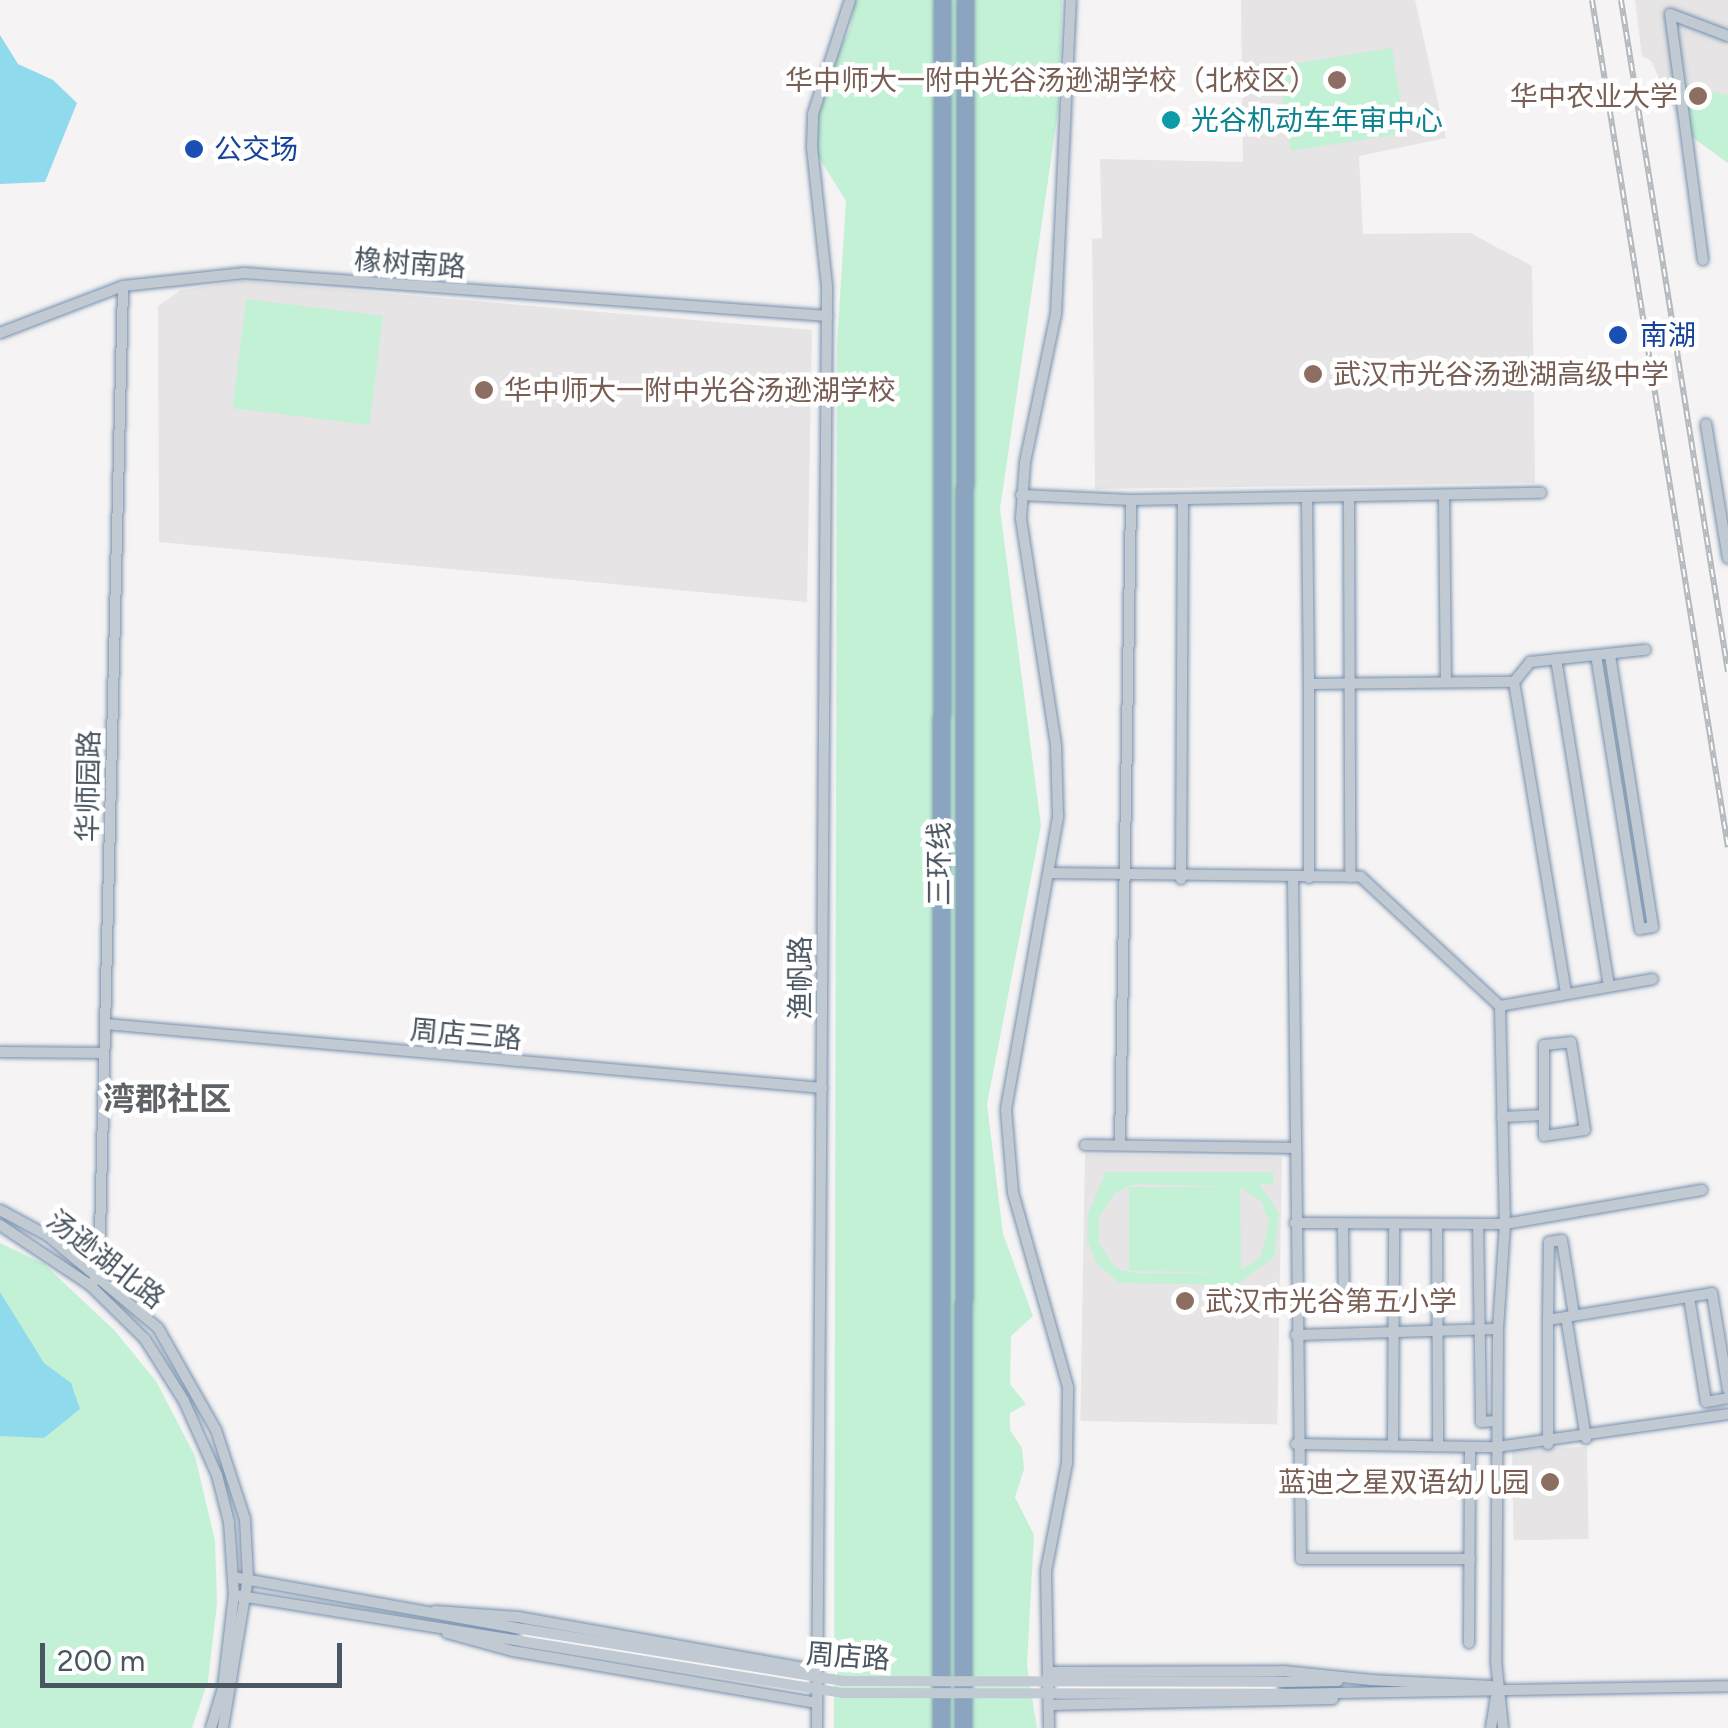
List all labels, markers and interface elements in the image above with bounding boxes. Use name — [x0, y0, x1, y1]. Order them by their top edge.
place label: 华中师大一附中光谷汤逊湖学校（北校区） — [785, 63, 1317, 97]
marker: 华中师大一附中光谷汤逊湖学校（北校区） — [1326, 69, 1348, 91]
place label: 华中农业大学 — [1510, 79, 1678, 113]
marker: 华中农业大学 — [1687, 85, 1709, 107]
place label: 光谷机动车年审中心 — [1191, 103, 1443, 137]
marker: 光谷机动车年审中心 — [1160, 109, 1182, 131]
place label: 公交场 — [214, 132, 298, 166]
marker: 公交场 — [183, 138, 205, 160]
street label: 橡树南路 — [353, 242, 467, 284]
place label: 南湖 — [1640, 318, 1696, 352]
marker: 南湖 — [1605, 322, 1631, 348]
place label: 武汉市光谷汤逊湖高级中学 — [1333, 357, 1669, 391]
marker: 武汉市光谷汤逊湖高级中学 — [1302, 363, 1324, 385]
place label: 华中师大一附中光谷汤逊湖学校 — [504, 373, 896, 407]
marker: 华中师大一附中光谷汤逊湖学校 — [473, 379, 495, 401]
street label: 华师园路 — [70, 730, 106, 842]
street label: 三环线 — [922, 822, 956, 906]
street label: 渔帆路 — [783, 936, 817, 1020]
street label: 周店三路 — [409, 1012, 523, 1056]
district label: 湾郡社区 — [103, 1080, 231, 1118]
street label: 汤逊湖北路 — [40, 1203, 172, 1315]
place label: 武汉市光谷第五小学 — [1205, 1284, 1457, 1318]
marker: 武汉市光谷第五小学 — [1174, 1290, 1196, 1312]
place label: 蓝迪之星双语幼儿园 — [1278, 1465, 1530, 1499]
marker: 蓝迪之星双语幼儿园 — [1539, 1471, 1561, 1493]
scale bar — [45, 1623, 348, 1685]
street label: 周店路 — [805, 1636, 891, 1676]
text: 200 m — [57, 1642, 145, 1679]

